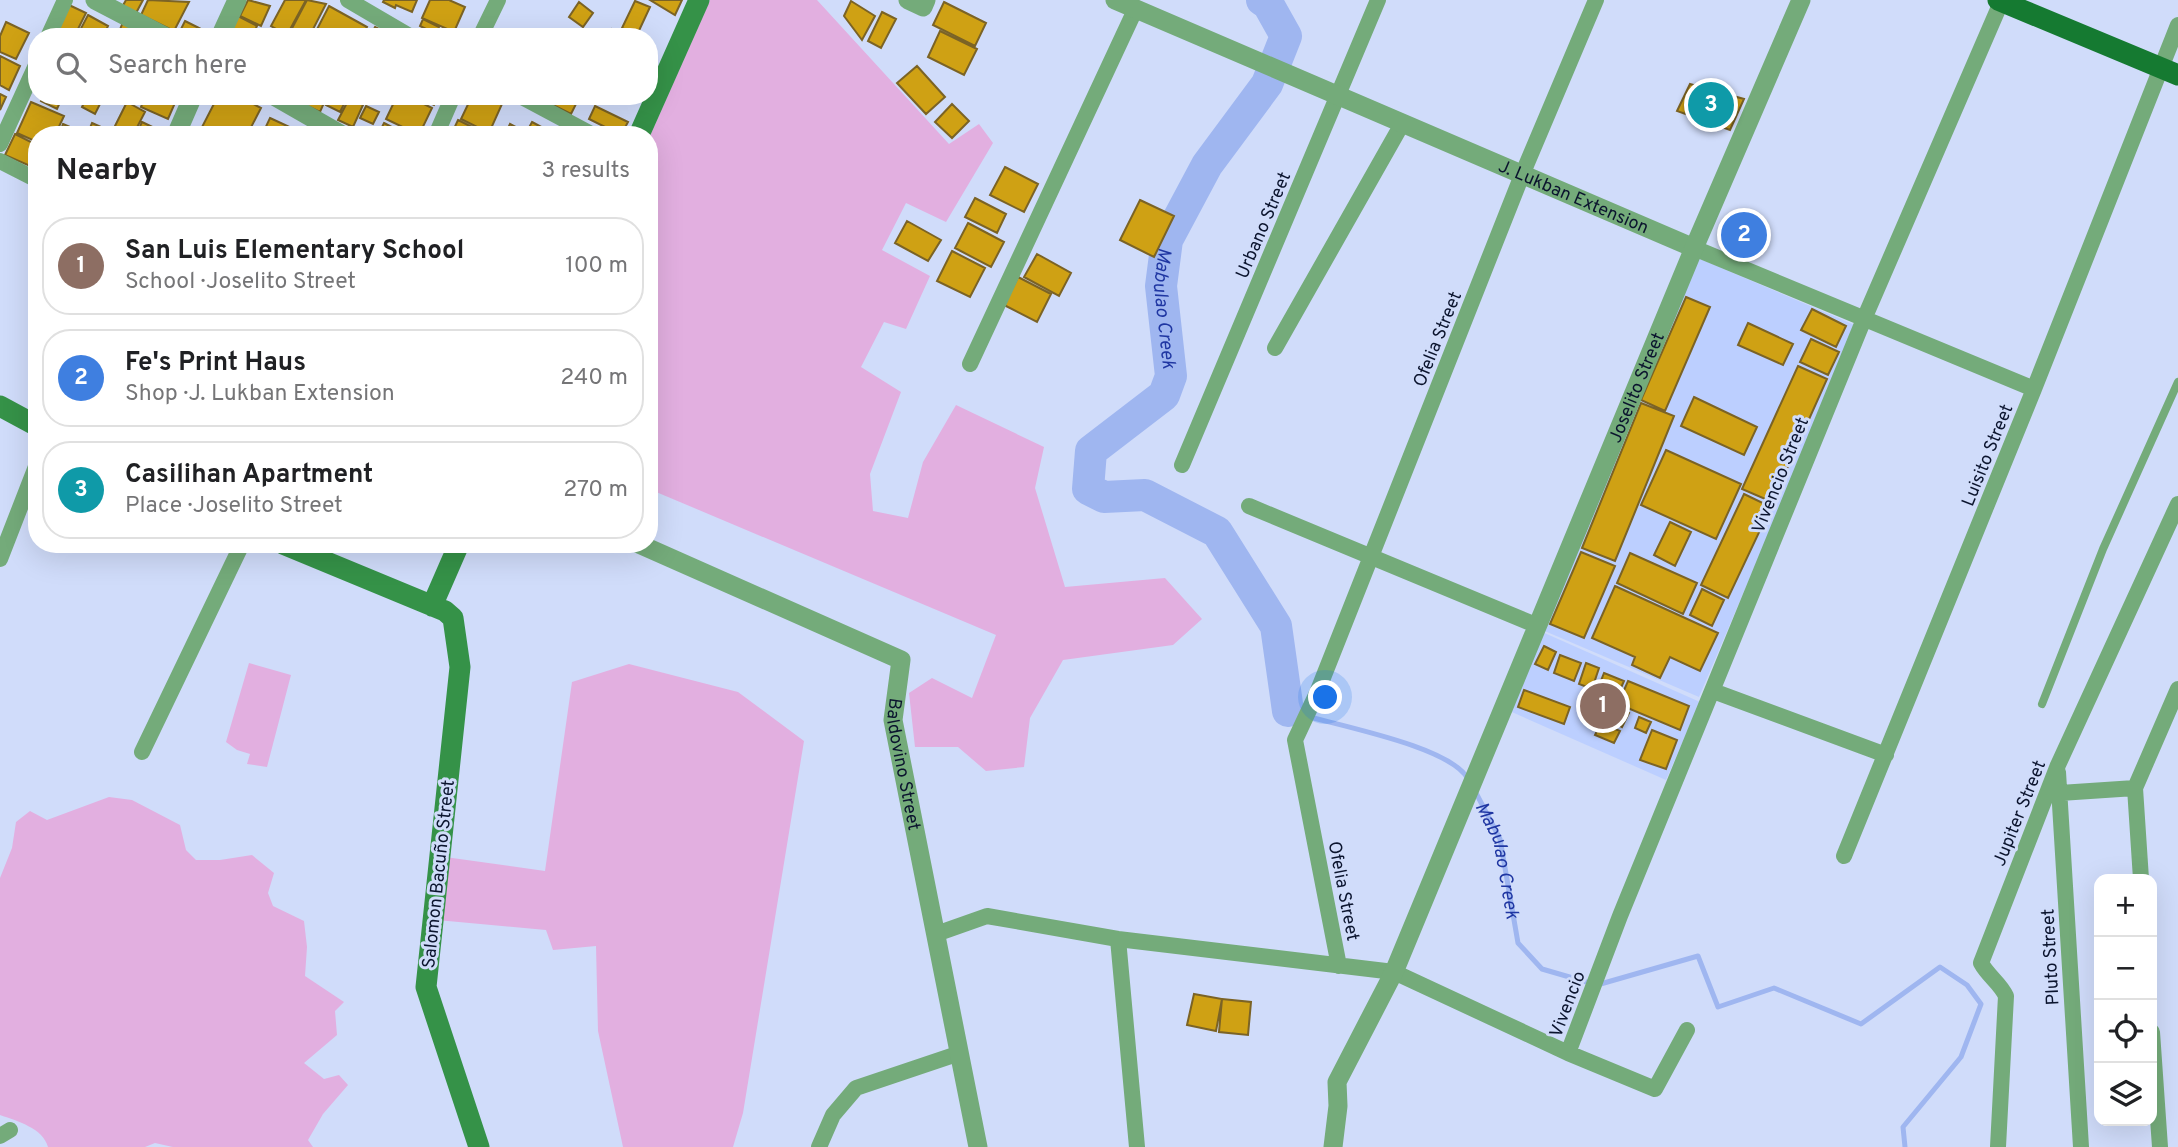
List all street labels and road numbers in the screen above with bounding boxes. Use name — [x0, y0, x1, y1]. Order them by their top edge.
street label: J. Lukban Extension — [1494, 155, 1652, 240]
street label: Urbano Street — [1232, 169, 1297, 282]
street label: Ofelia Street — [1409, 288, 1468, 391]
street label: Joselito Street — [1605, 329, 1671, 447]
street label: Luisito Street — [1957, 401, 2019, 510]
street label: Vivencio Street — [1748, 414, 1815, 537]
street label: Baldovino Street — [880, 696, 925, 832]
street label: Jupiter Street — [1989, 757, 2052, 870]
street label: Salomon Bacuño Street — [418, 779, 461, 970]
street label: Ofelia Street — [1322, 840, 1363, 943]
street label: Pluto Street — [2037, 908, 2066, 1006]
street label: Vivencio — [1545, 968, 1592, 1041]

